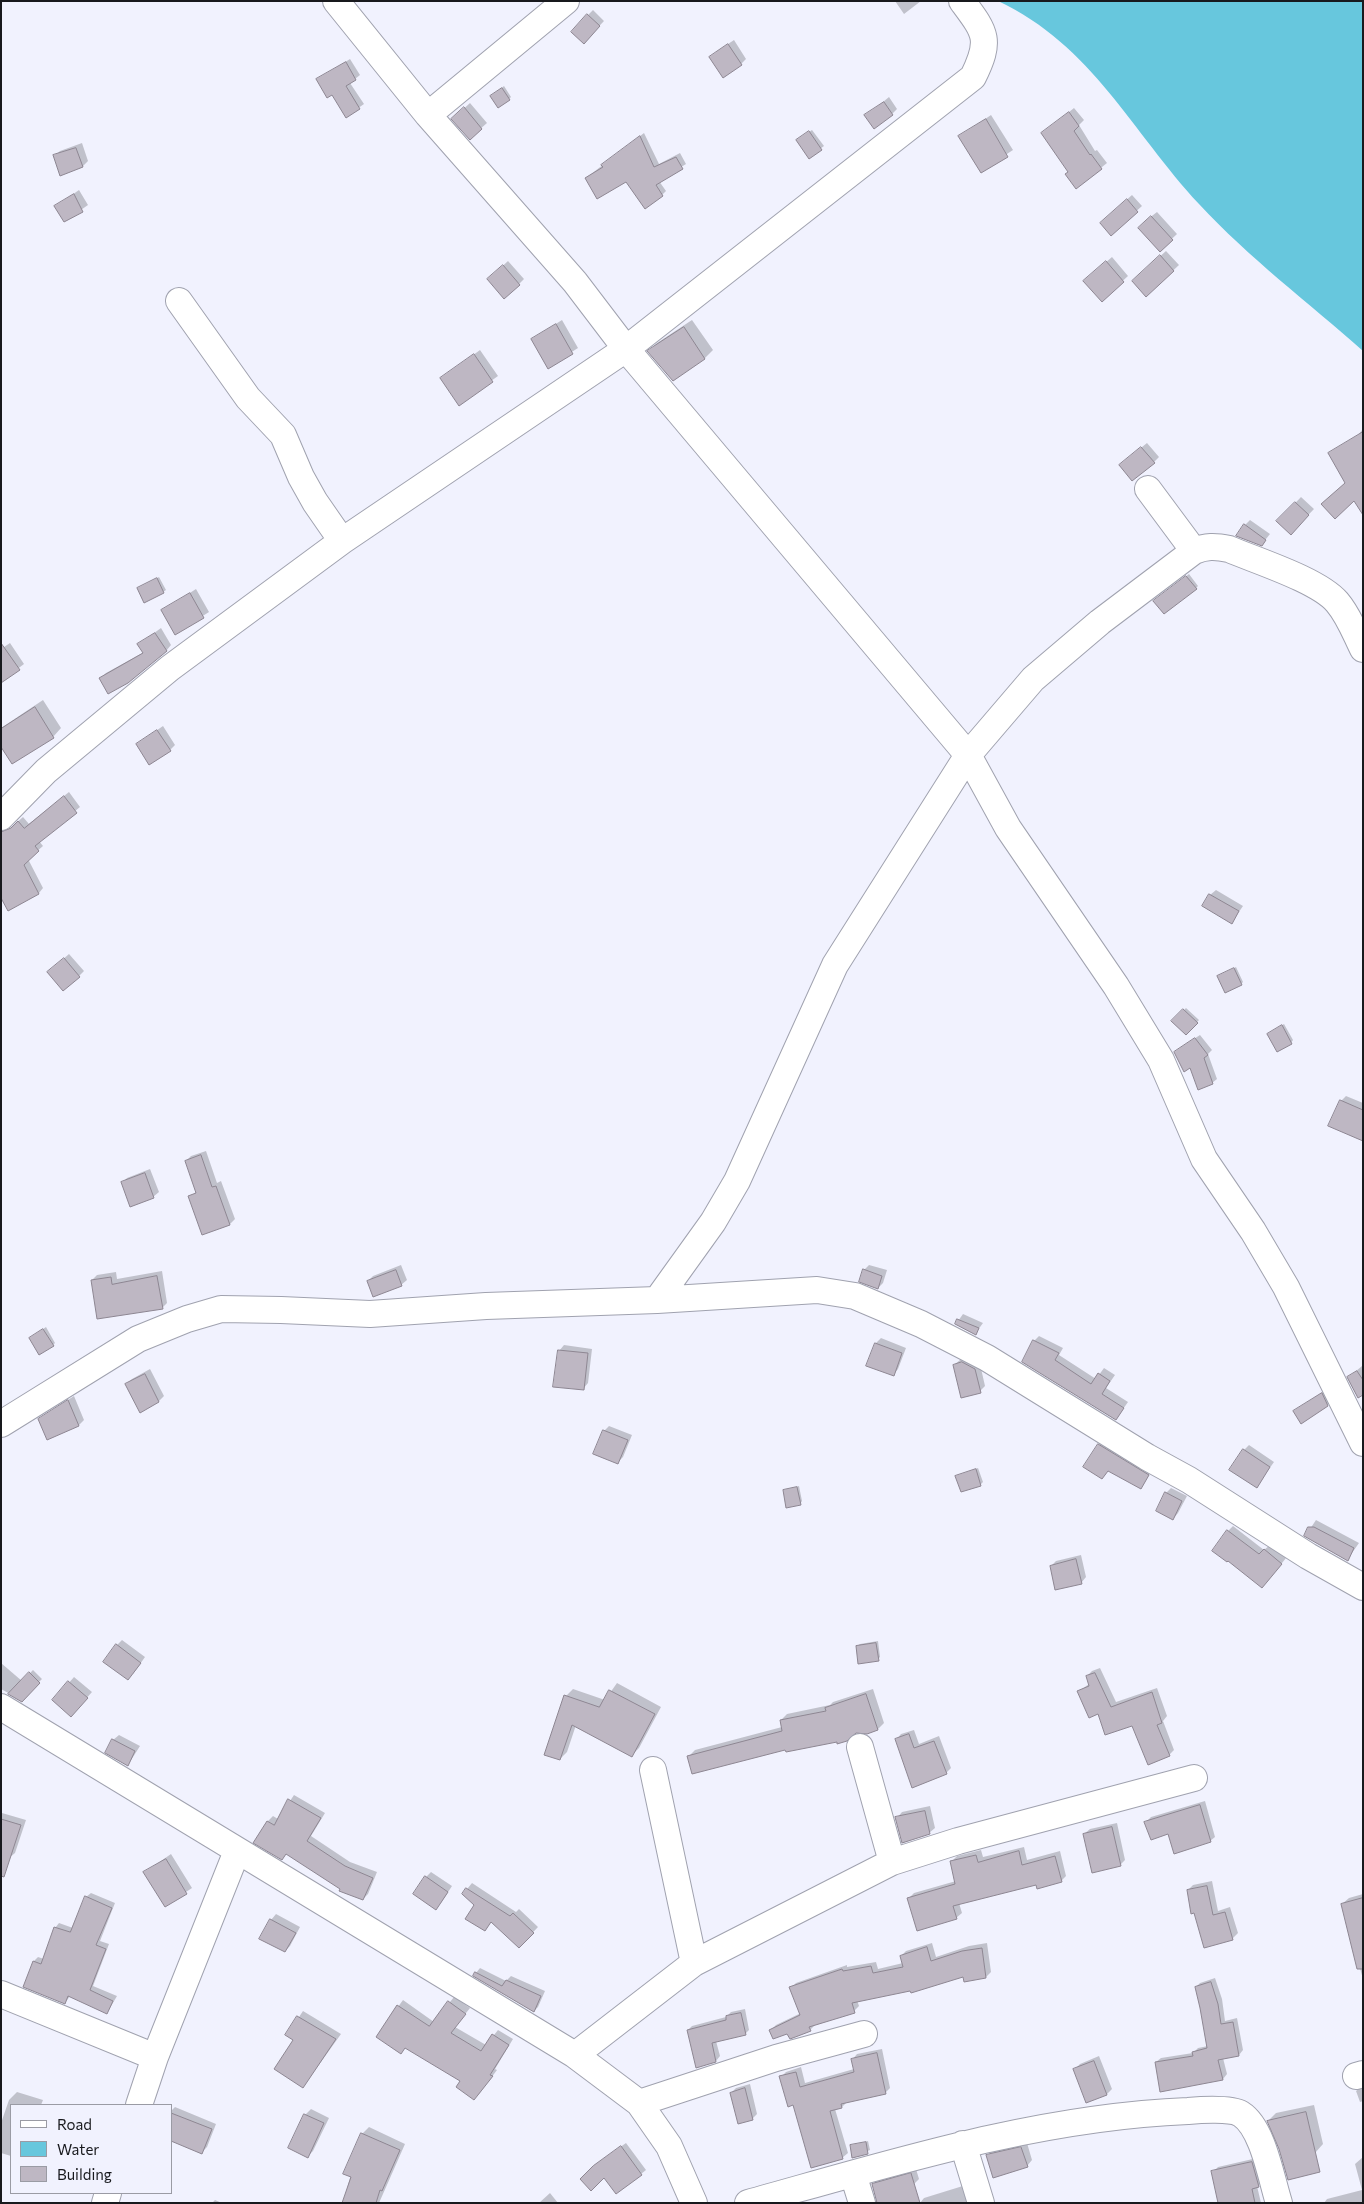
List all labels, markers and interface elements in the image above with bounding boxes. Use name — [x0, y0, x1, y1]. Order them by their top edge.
legend — [10, 2104, 172, 2194]
text: Road — [57, 2115, 92, 2133]
text: Water — [57, 2140, 99, 2158]
text: Building — [57, 2165, 112, 2183]

